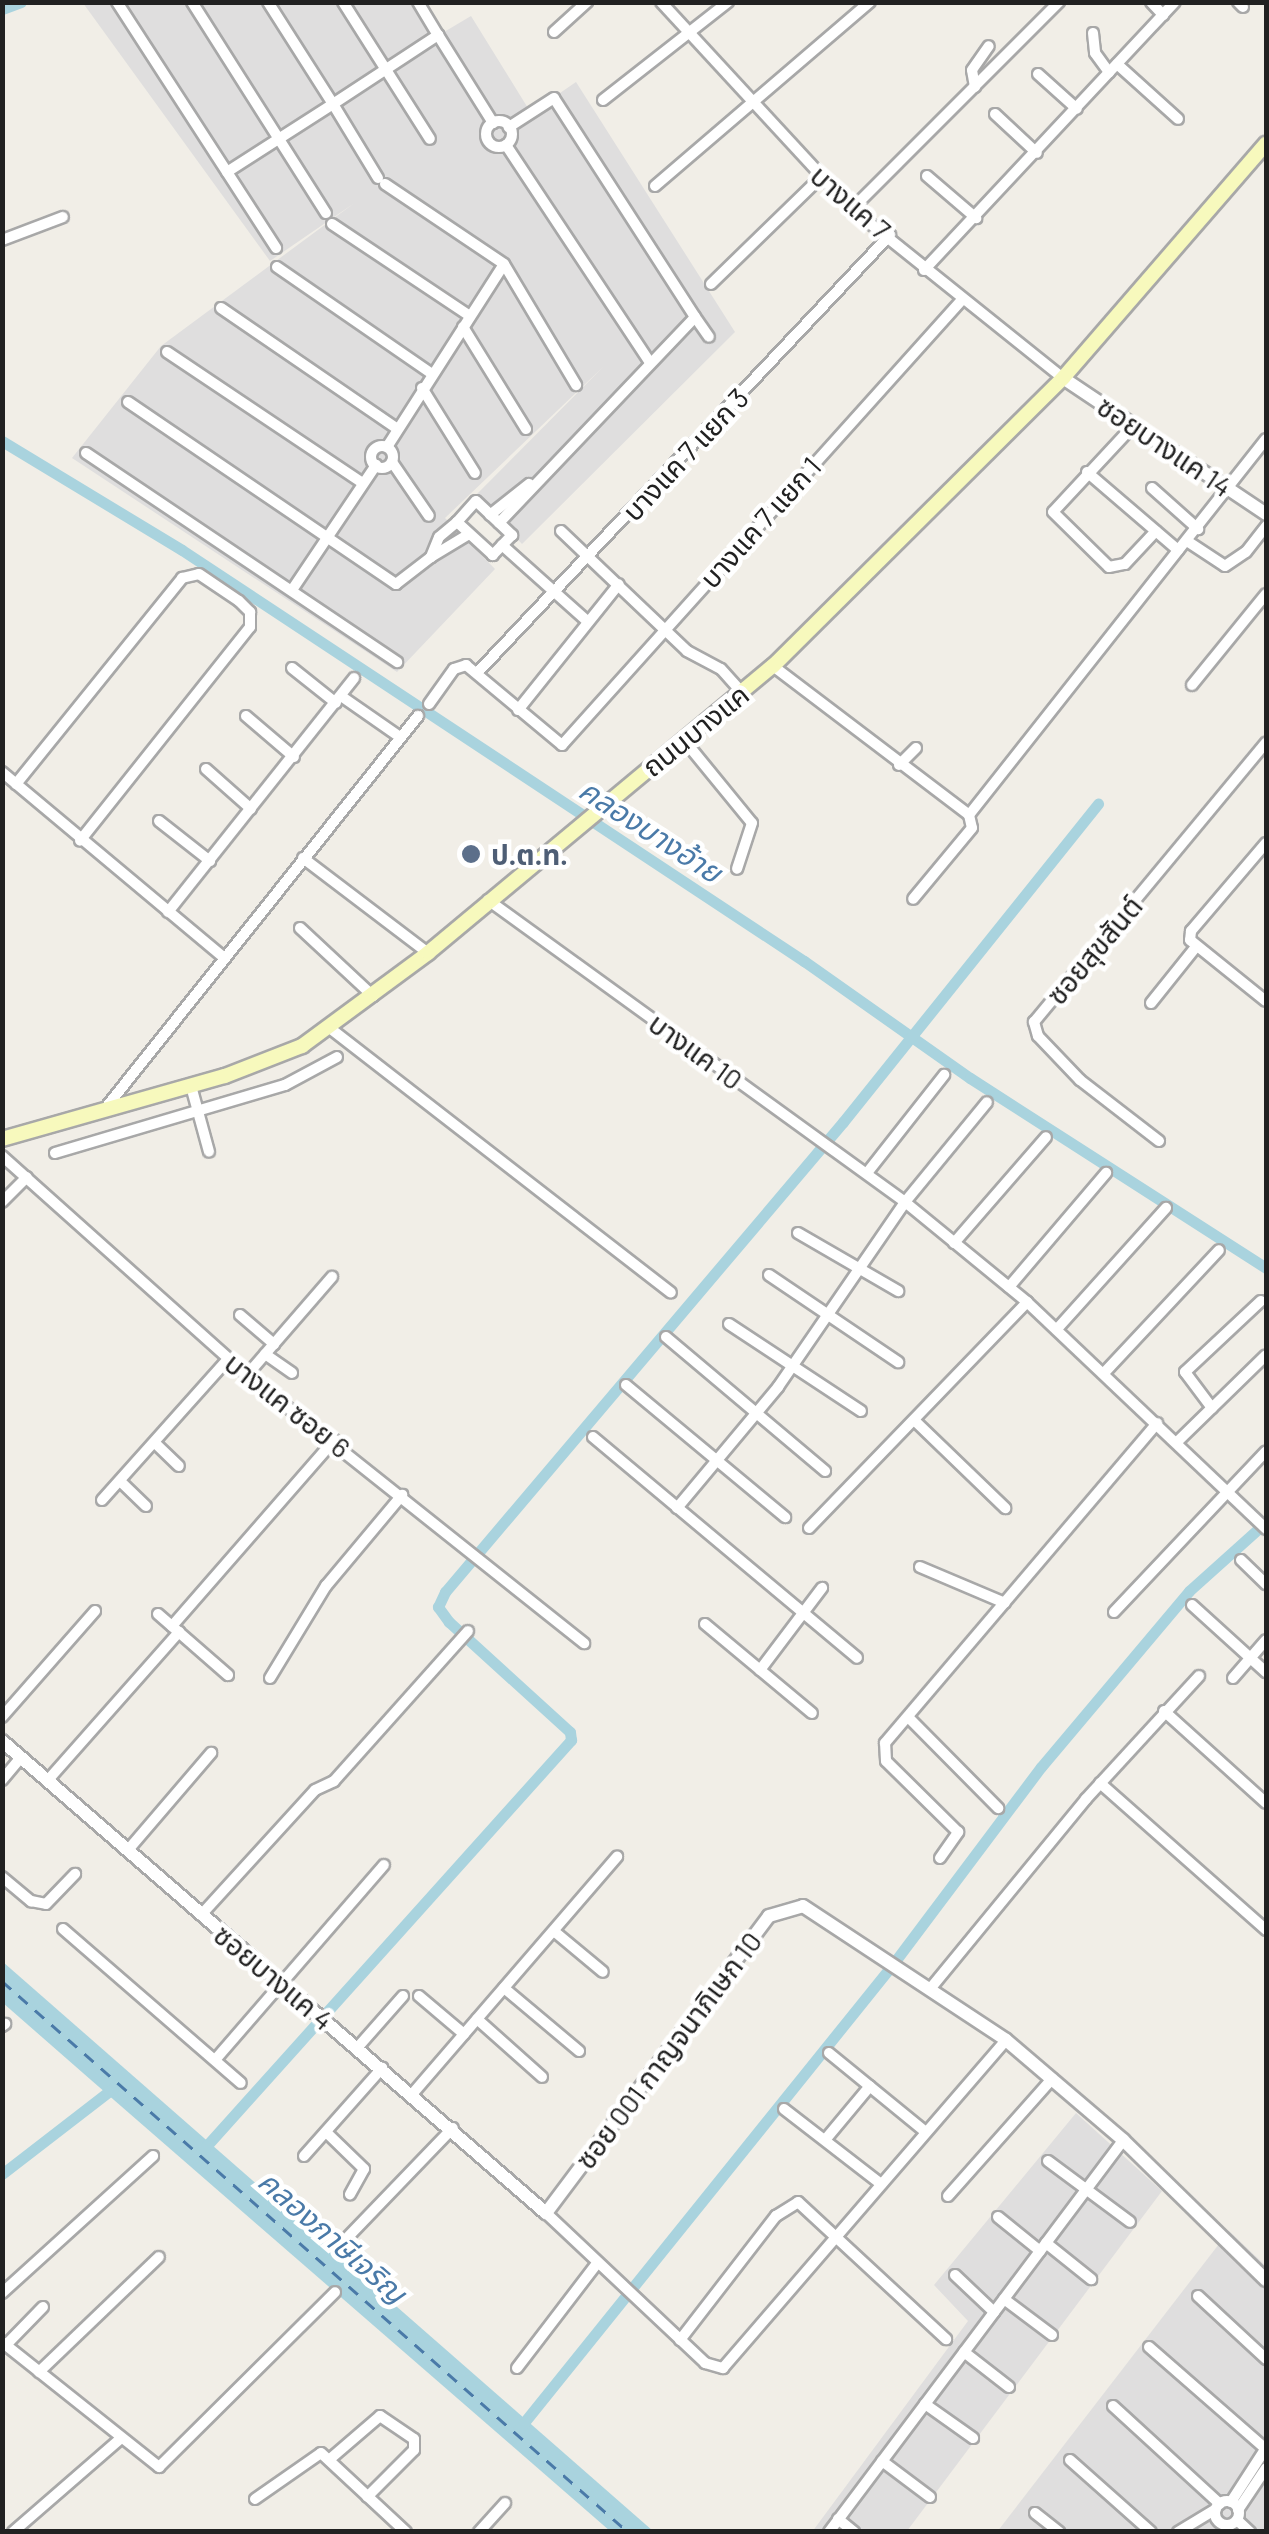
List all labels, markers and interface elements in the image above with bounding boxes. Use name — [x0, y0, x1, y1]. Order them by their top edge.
street label: บางแค 7 — [804, 158, 898, 246]
street label: บางแค 7 แยก 3 — [615, 381, 755, 527]
street label: ซอยบางแค 14 — [1091, 389, 1239, 503]
street label: บางแค 7 แยก 1 — [692, 450, 828, 594]
street label: ถนนบางแค — [635, 677, 755, 783]
water label: คลองบางอ้าย — [573, 771, 729, 889]
place label: ป.ต.ท. — [491, 837, 568, 871]
marker: ป.ต.ท. — [460, 843, 482, 865]
street label: ซอยสุขสันต์ — [1039, 889, 1149, 1011]
street label: บางแค 10 — [643, 1006, 749, 1096]
street label: บางแค ซอย 6 — [219, 1346, 357, 1464]
street label: ซอยบางแค 4 — [207, 1917, 341, 2037]
street label: ซอย 001 กาญจนาภิเษก 10 — [568, 1925, 768, 2175]
water label: คลองภาษีเจริญ — [252, 2162, 414, 2310]

